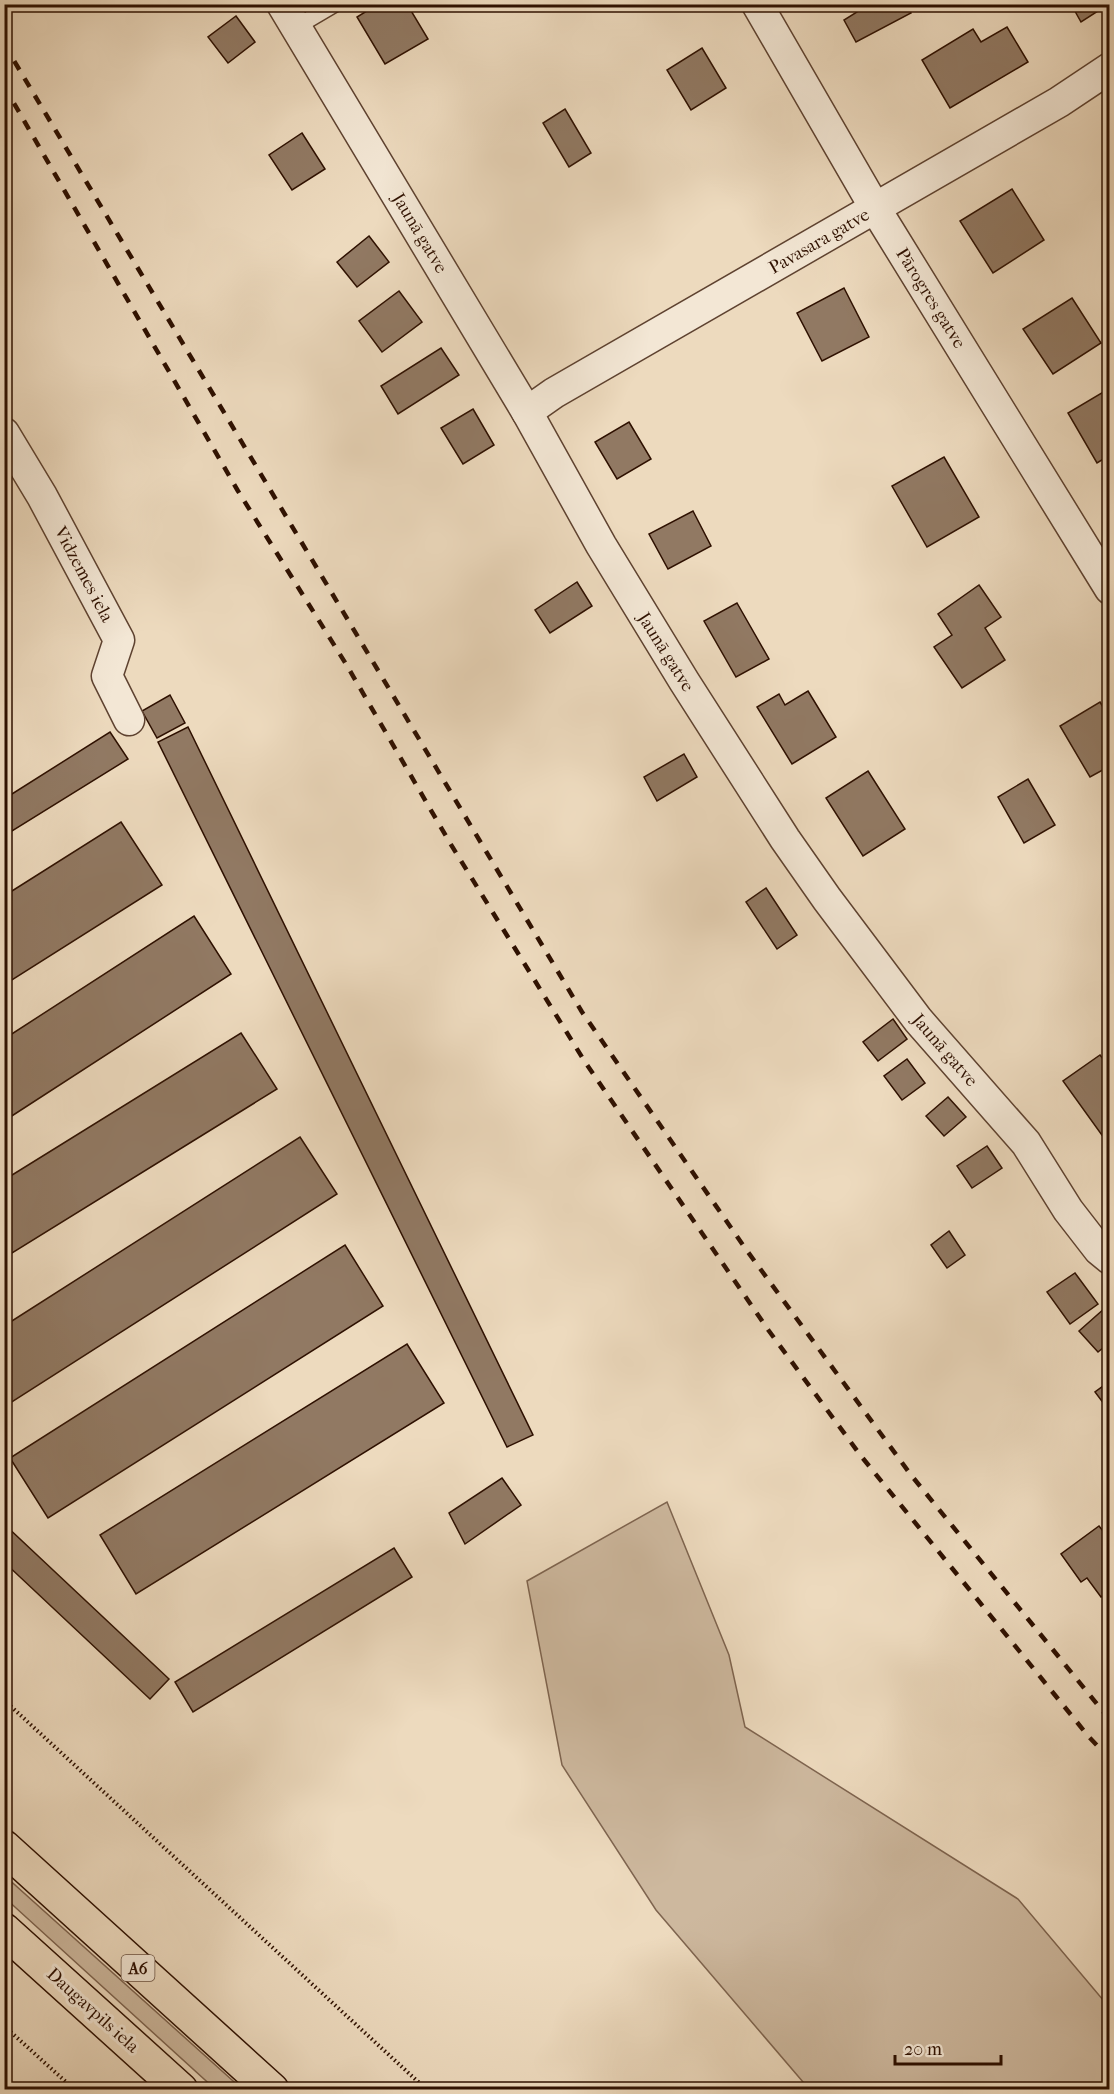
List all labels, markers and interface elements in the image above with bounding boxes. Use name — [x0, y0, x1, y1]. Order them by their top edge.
street label: Jaunā gatve — [387, 188, 452, 277]
street label: Pavasara gatve — [765, 204, 873, 279]
street label: Pārogres gatve — [891, 244, 970, 352]
street label: Vidzemes iela — [49, 522, 118, 626]
street label: Jaunā gatve — [632, 607, 698, 696]
street label: Jaunā gatve — [906, 1008, 982, 1091]
road number: A6 — [122, 1955, 154, 1981]
street label: Daugavpils iela — [42, 1964, 144, 2058]
scale bar — [895, 2028, 1002, 2066]
text: 20 m — [904, 2039, 942, 2060]

